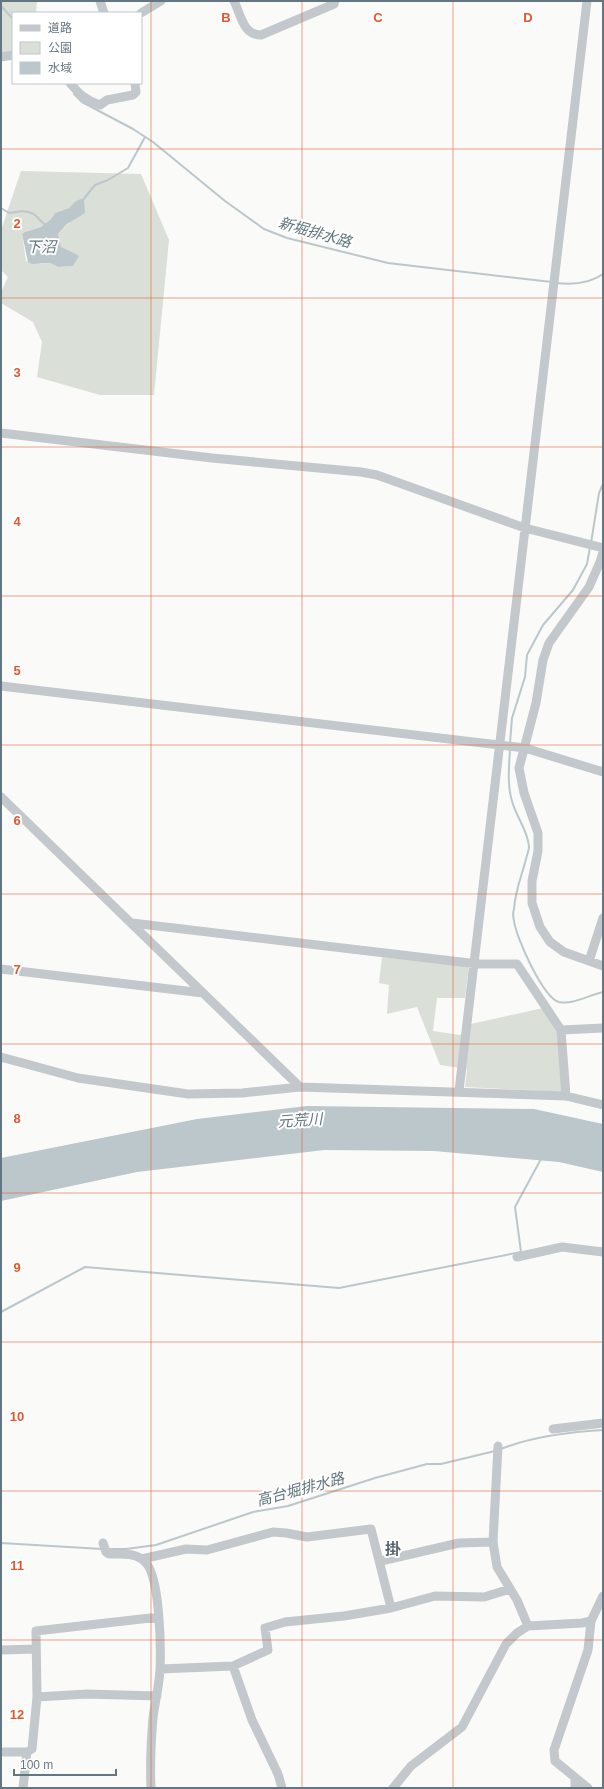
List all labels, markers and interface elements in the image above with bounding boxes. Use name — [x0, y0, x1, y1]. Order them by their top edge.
text: B — [221, 10, 231, 25]
text: C — [373, 10, 383, 25]
text: D — [523, 10, 533, 25]
legend — [12, 12, 142, 84]
text: 道路 — [48, 21, 72, 35]
text: 公園 — [48, 41, 72, 55]
text: 水域 — [48, 61, 72, 75]
water label: 新堀排水路 — [277, 213, 355, 251]
text: 2 — [13, 216, 21, 231]
water label: 下沼 — [26, 238, 58, 255]
text: 3 — [13, 365, 21, 380]
text: 4 — [13, 514, 21, 529]
text: 5 — [13, 663, 21, 678]
text: 6 — [13, 813, 21, 828]
text: 7 — [13, 962, 21, 977]
water label: 元荒川 — [277, 1110, 325, 1130]
text: 8 — [13, 1111, 21, 1126]
text: 9 — [13, 1260, 21, 1275]
text: 10 — [10, 1409, 24, 1424]
water label: 高台堀排水路 — [254, 1469, 348, 1509]
district label: 掛 — [385, 1540, 401, 1558]
text: 11 — [10, 1558, 24, 1573]
text: 12 — [10, 1707, 24, 1722]
scale bar — [14, 1751, 116, 1777]
text: 100 m — [20, 1758, 53, 1772]

